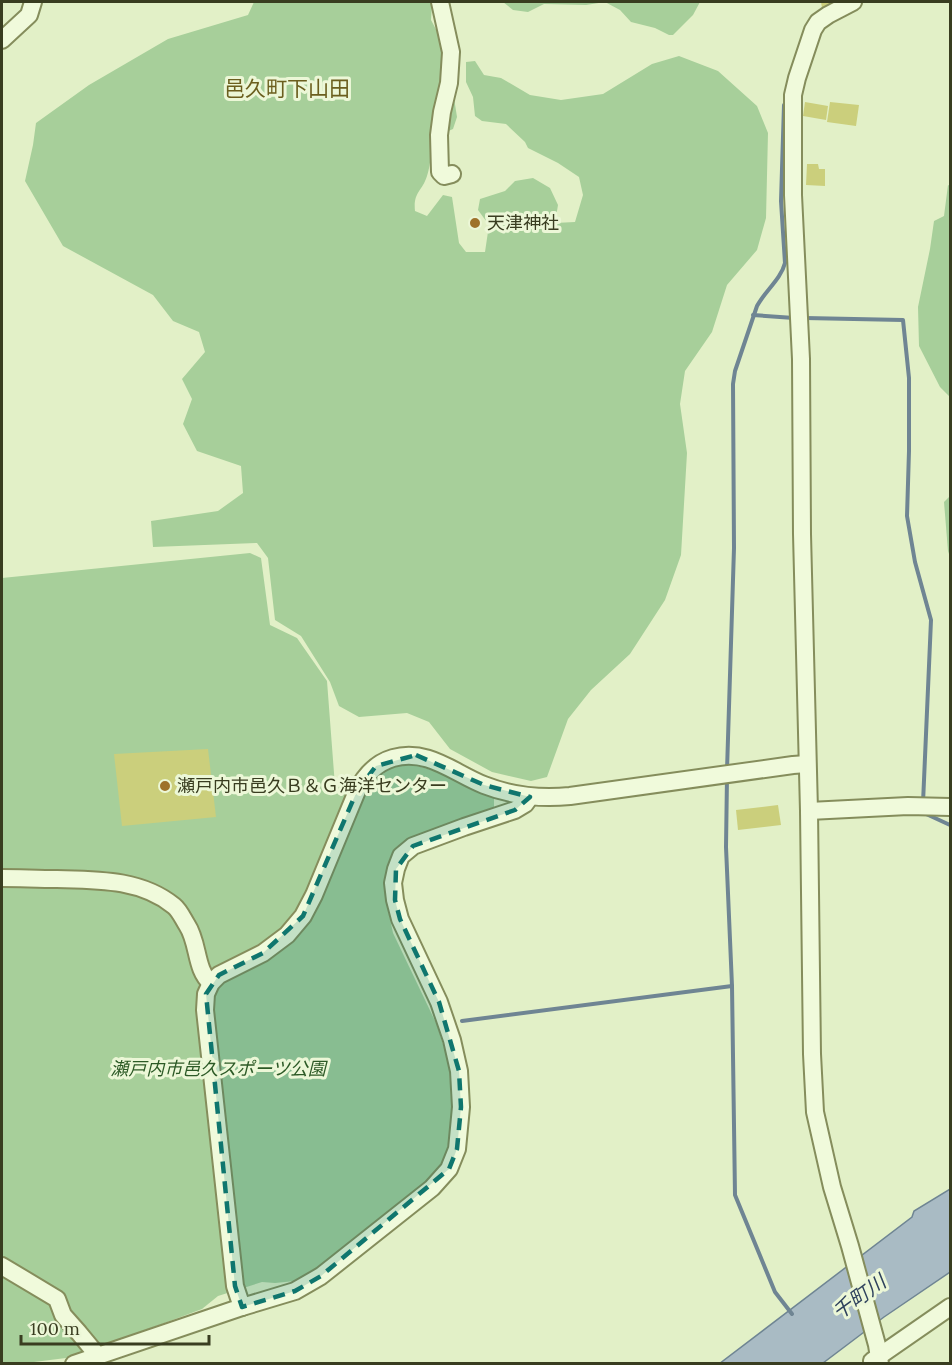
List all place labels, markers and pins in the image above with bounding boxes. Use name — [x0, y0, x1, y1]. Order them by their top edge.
place label: 天津神社 — [487, 211, 559, 234]
marker: 天津神社 — [468, 216, 482, 230]
place label: 瀬戸内市邑久Ｂ＆Ｇ海洋センター — [177, 774, 447, 797]
marker: 瀬戸内市邑久Ｂ＆Ｇ海洋センター — [158, 779, 172, 793]

